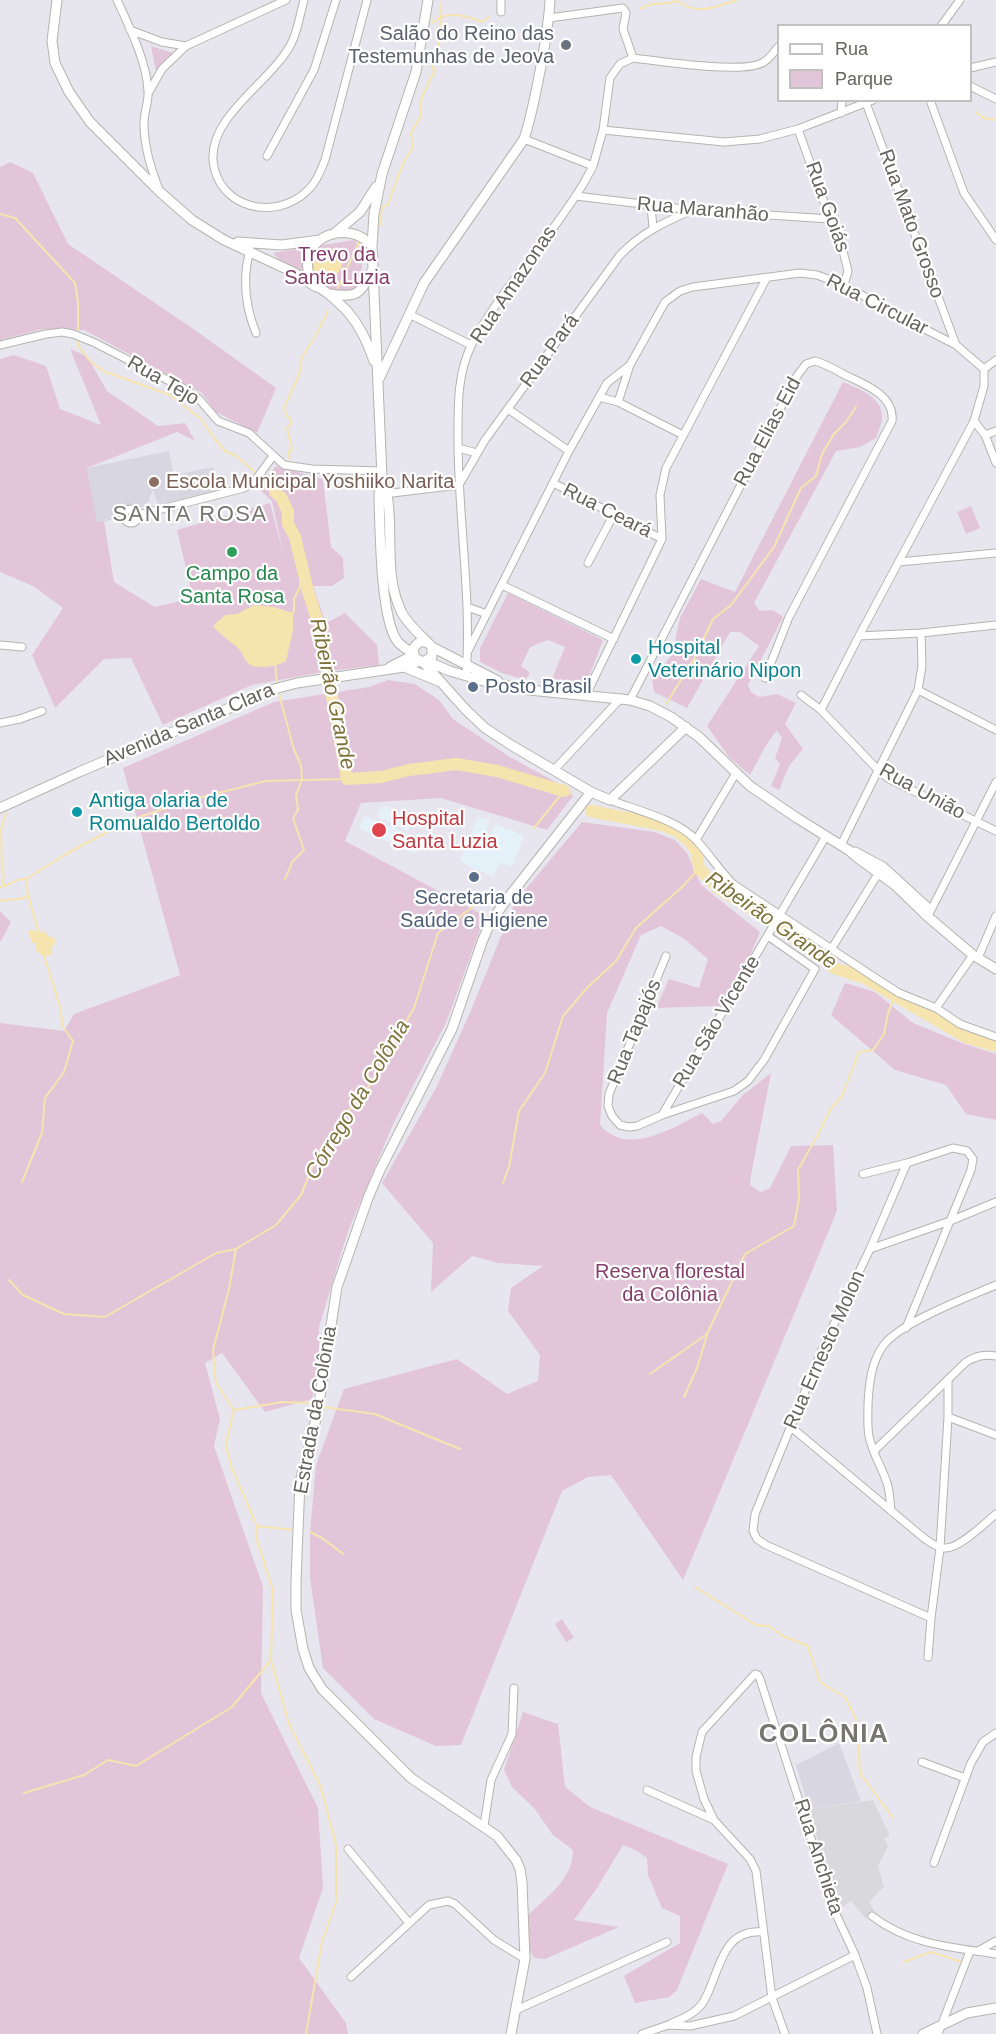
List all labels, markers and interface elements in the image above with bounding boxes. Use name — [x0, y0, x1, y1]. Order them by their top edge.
place label: Salão do Reino das Testemunhas de Jeova — [348, 22, 554, 69]
legend — [777, 24, 972, 102]
marker: Salão do Reino das Testemunhas de Jeova — [559, 38, 573, 52]
text: Rua — [835, 39, 868, 59]
text: Parque — [835, 69, 893, 89]
street label: Rua Mato Grosso — [873, 146, 949, 302]
street label: Rua Goiás — [800, 158, 854, 256]
street label: Rua Maranhão — [636, 192, 770, 228]
street label: Rua Amazonas — [466, 222, 562, 348]
park label: Trevo da Santa Luzia — [284, 243, 390, 290]
street label: Rua Circular — [822, 269, 932, 341]
street label: Rua Pará — [515, 310, 585, 392]
street label: Rua Tejo — [123, 351, 203, 411]
street label: Rua Elias Eid — [729, 373, 807, 491]
place label: Escola Municipal Yoshiiko Narita — [166, 470, 454, 494]
marker: Escola Municipal Yoshiiko Narita — [147, 475, 161, 489]
street label: Rua Ceará — [558, 478, 656, 544]
district label: SANTA ROSA — [112, 502, 268, 528]
marker: Campo da Santa Rosa — [225, 545, 239, 559]
place label: Campo da Santa Rosa — [180, 562, 284, 609]
water label: Ribeirão Grande — [304, 616, 360, 772]
place label: Hospital Veterinário Nipon — [648, 636, 801, 683]
marker: Hospital Veterinário Nipon — [629, 652, 643, 666]
place label: Posto Brasil — [485, 675, 592, 699]
street label: Avenida Santa Clara — [100, 678, 278, 772]
marker: Posto Brasil — [466, 680, 480, 694]
street label: Rua União — [875, 759, 969, 825]
place label: Antiga olaria de Romualdo Bertoldo — [89, 789, 260, 836]
marker: Antiga olaria de Romualdo Bertoldo — [70, 805, 84, 819]
place label: Hospital Santa Luzia — [392, 807, 498, 854]
marker: Hospital Santa Luzia — [370, 821, 388, 839]
water label: Ribeirão Grande — [701, 866, 841, 976]
marker: Secretaria de Saúde e Higiene — [467, 870, 481, 884]
place label: Secretaria de Saúde e Higiene — [400, 886, 548, 933]
street label: Rua São Vicente — [668, 952, 766, 1092]
street label: Rua Tapajós — [603, 976, 667, 1088]
water label: Córrego da Colônia — [300, 1015, 416, 1185]
park label: Reserva florestal da Colônia — [595, 1260, 745, 1307]
street label: Rua Ernesto Molon — [779, 1267, 871, 1433]
street label: Estrada da Colônia — [289, 1324, 343, 1496]
district label: COLÔNIA — [759, 1719, 889, 1751]
street label: Rua Anchieta — [788, 1796, 848, 1918]

